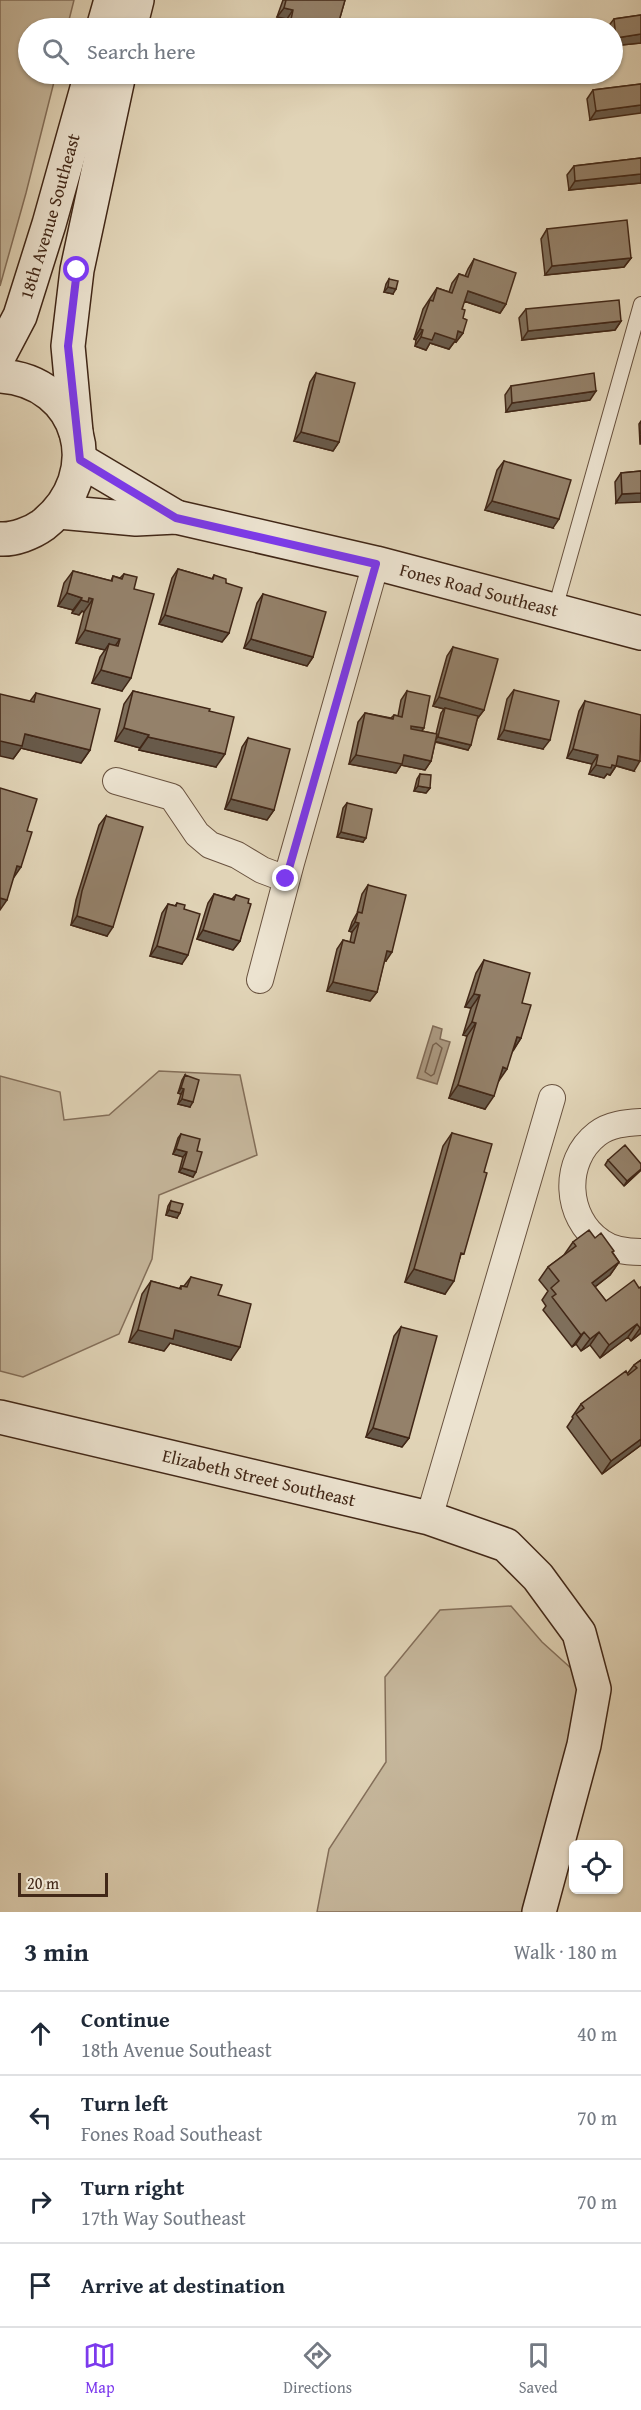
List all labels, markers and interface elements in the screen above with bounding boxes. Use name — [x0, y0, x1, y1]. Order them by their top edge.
search box — [18, 18, 623, 84]
icon: search — [39, 35, 72, 68]
text: Search here — [87, 35, 196, 67]
street label: 18th Avenue Southeast — [12, 130, 87, 303]
route start — [63, 256, 89, 282]
street label: Fones Road Southeast — [397, 556, 562, 624]
route end — [272, 865, 298, 891]
street label: Elizabeth Street Southeast — [160, 1442, 359, 1513]
map controls — [569, 1840, 623, 1894]
button: locate — [569, 1840, 623, 1894]
scale bar — [18, 1870, 108, 1898]
text: 20 m — [27, 1871, 59, 1895]
text: 3 min — [24, 1932, 89, 1971]
text: Walk · 180 m — [514, 1937, 617, 1966]
text: Continue — [81, 2003, 170, 2035]
icon: ahead — [24, 2017, 57, 2050]
text: 40 m — [577, 2019, 617, 2048]
text: 18th Avenue Southeast — [81, 2035, 272, 2064]
text: Turn left — [81, 2087, 168, 2119]
icon: left — [24, 2101, 57, 2134]
text: 70 m — [577, 2103, 617, 2132]
text: Fones Road Southeast — [81, 2119, 262, 2148]
text: Turn right — [81, 2171, 184, 2203]
icon: right — [24, 2185, 57, 2218]
text: 70 m — [577, 2187, 617, 2216]
text: 17th Way Southeast — [81, 2203, 246, 2232]
icon: arrive — [24, 2269, 57, 2302]
text: Arrive at destination — [81, 2269, 285, 2301]
tab: Map — [83, 2339, 116, 2399]
tab: Directions — [283, 2339, 352, 2399]
tab: Saved — [519, 2339, 558, 2399]

